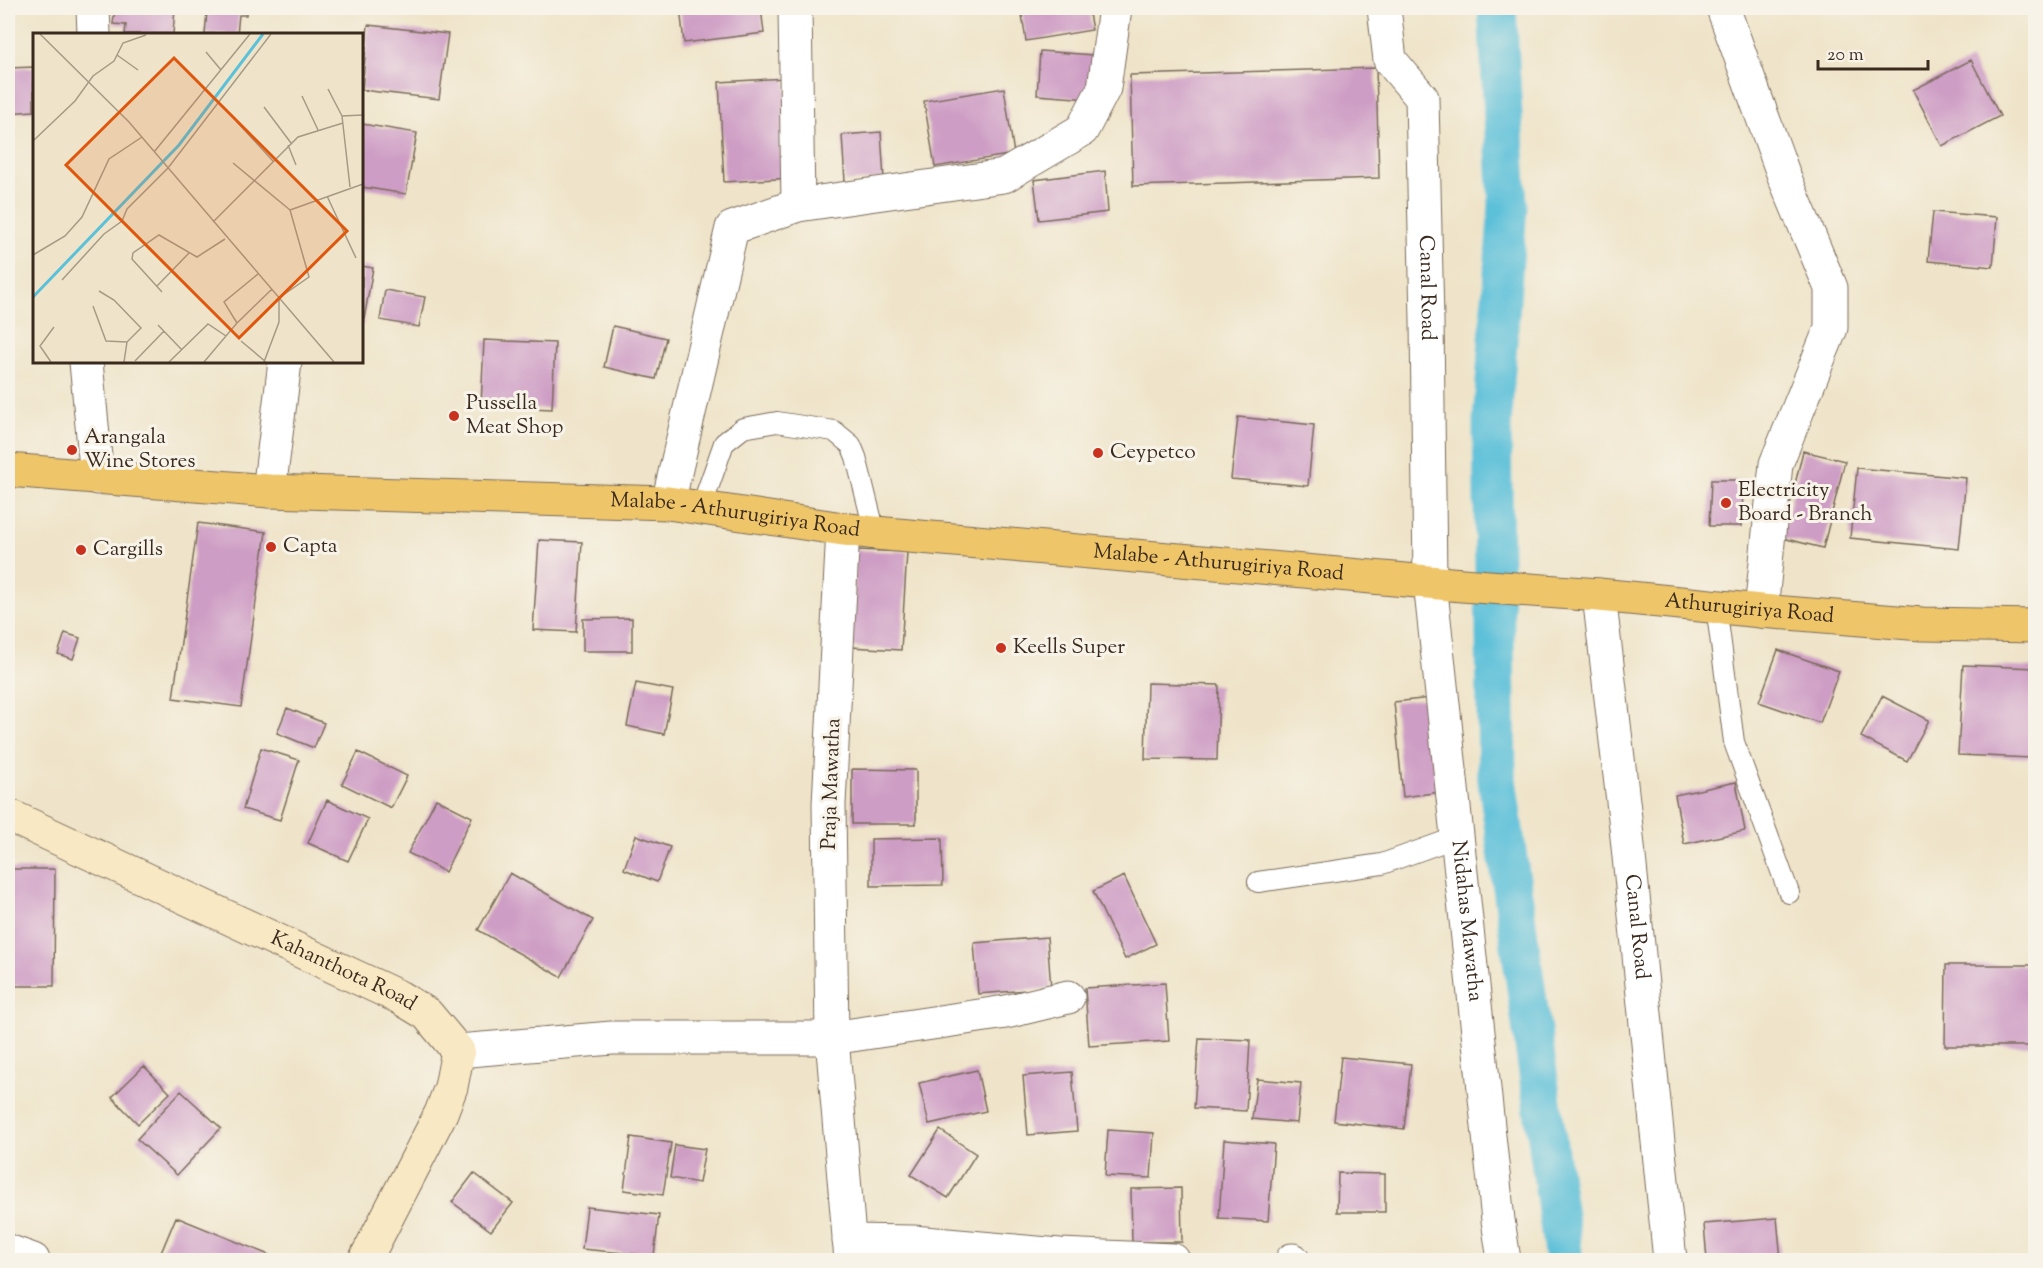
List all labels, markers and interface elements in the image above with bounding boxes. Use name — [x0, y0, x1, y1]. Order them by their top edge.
inset map — [33, 33, 363, 363]
scale bar — [1818, 33, 1928, 71]
text: 20 m — [1827, 43, 1864, 69]
street label: Canal Road — [1410, 235, 1442, 341]
place label: Pussella Meat Shop — [466, 389, 563, 443]
marker: Pussella Meat Shop — [447, 409, 461, 423]
place label: Arangala Wine Stores — [84, 423, 196, 477]
place label: Ceypetco — [1110, 438, 1196, 468]
marker: Arangala Wine Stores — [65, 443, 79, 457]
marker: Ceypetco — [1091, 446, 1105, 460]
place label: Electricity Board - Branch — [1738, 476, 1873, 530]
street label: Malabe - Athurugiriya Road — [610, 486, 862, 546]
marker: Electricity Board - Branch — [1719, 496, 1733, 510]
place label: Capta — [283, 532, 338, 562]
place label: Cargills — [93, 535, 163, 565]
street label: Malabe - Athurugiriya Road — [1092, 537, 1345, 589]
marker: Capta — [264, 540, 278, 554]
marker: Cargills — [74, 543, 88, 557]
street label: Athurugiriya Road — [1663, 587, 1835, 632]
place label: Keells Super — [1013, 633, 1125, 663]
marker: Keells Super — [994, 641, 1008, 655]
street label: Praja Mawatha — [815, 717, 849, 850]
street label: Nidahas Mawatha — [1443, 839, 1490, 1003]
street label: Canal Road — [1616, 873, 1656, 981]
street label: Kahanthota Road — [265, 924, 422, 1019]

